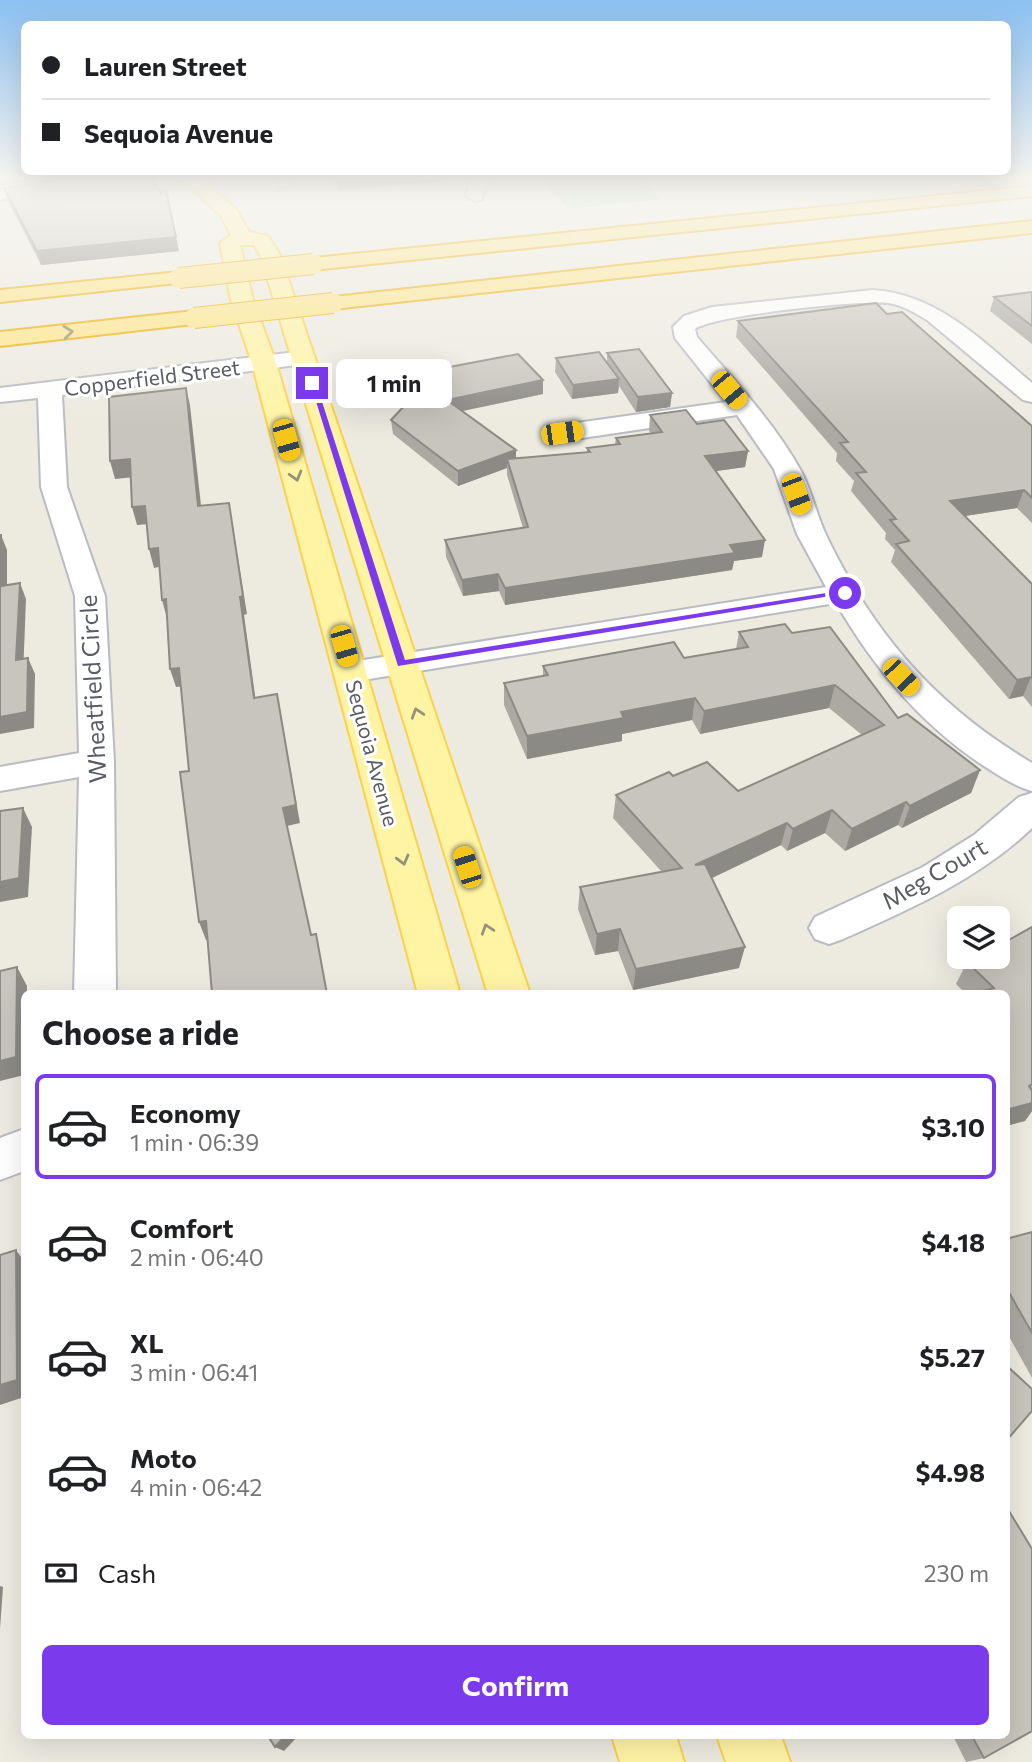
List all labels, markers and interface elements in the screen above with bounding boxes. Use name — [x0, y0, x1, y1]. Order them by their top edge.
text: Lauren Street — [84, 50, 247, 81]
text: Sequoia Avenue — [84, 117, 273, 148]
one-way arrow — [63, 325, 74, 340]
street label: Copperfield Street — [63, 354, 241, 400]
callout: 1 min — [336, 358, 452, 408]
route end — [296, 367, 328, 399]
car — [708, 367, 751, 413]
text: 1 min — [367, 369, 421, 397]
car — [271, 417, 302, 463]
car — [540, 420, 585, 446]
one-way arrow — [288, 470, 302, 482]
car — [779, 471, 814, 517]
route start — [829, 577, 861, 609]
street label: Wheatfield Circle — [73, 594, 111, 784]
car — [329, 623, 360, 669]
car — [879, 655, 924, 699]
street label: Sequoia Avenue — [341, 677, 405, 829]
one-way arrow — [411, 707, 425, 719]
street label: Meg Court — [876, 831, 992, 915]
car — [451, 844, 484, 890]
one-way arrow — [394, 854, 409, 866]
map controls — [947, 906, 1010, 969]
button: layers — [947, 906, 1010, 969]
one-way arrow — [481, 923, 496, 935]
text: Choose a ride — [42, 1012, 239, 1052]
icon: car — [46, 1095, 109, 1158]
text: Economy — [130, 1097, 241, 1128]
text: $3.10 — [921, 1111, 985, 1142]
text: 1 min · 06:39 — [130, 1128, 259, 1156]
icon: car — [46, 1210, 109, 1273]
text: Comfort — [130, 1212, 233, 1243]
text: $4.18 — [921, 1226, 985, 1257]
text: 2 min · 06:40 — [130, 1243, 264, 1271]
icon: car — [46, 1325, 109, 1388]
text: XL — [130, 1327, 164, 1358]
text: $5.27 — [919, 1341, 985, 1372]
text: 3 min · 06:41 — [130, 1358, 258, 1386]
icon: car — [46, 1440, 109, 1503]
text: Moto — [130, 1442, 197, 1473]
text: $4.98 — [916, 1456, 985, 1487]
text: 4 min · 06:42 — [130, 1473, 262, 1501]
icon: cash — [42, 1554, 80, 1592]
text: Cash — [98, 1557, 156, 1588]
text: 230 m — [924, 1559, 989, 1587]
button: Confirm — [42, 1645, 989, 1725]

